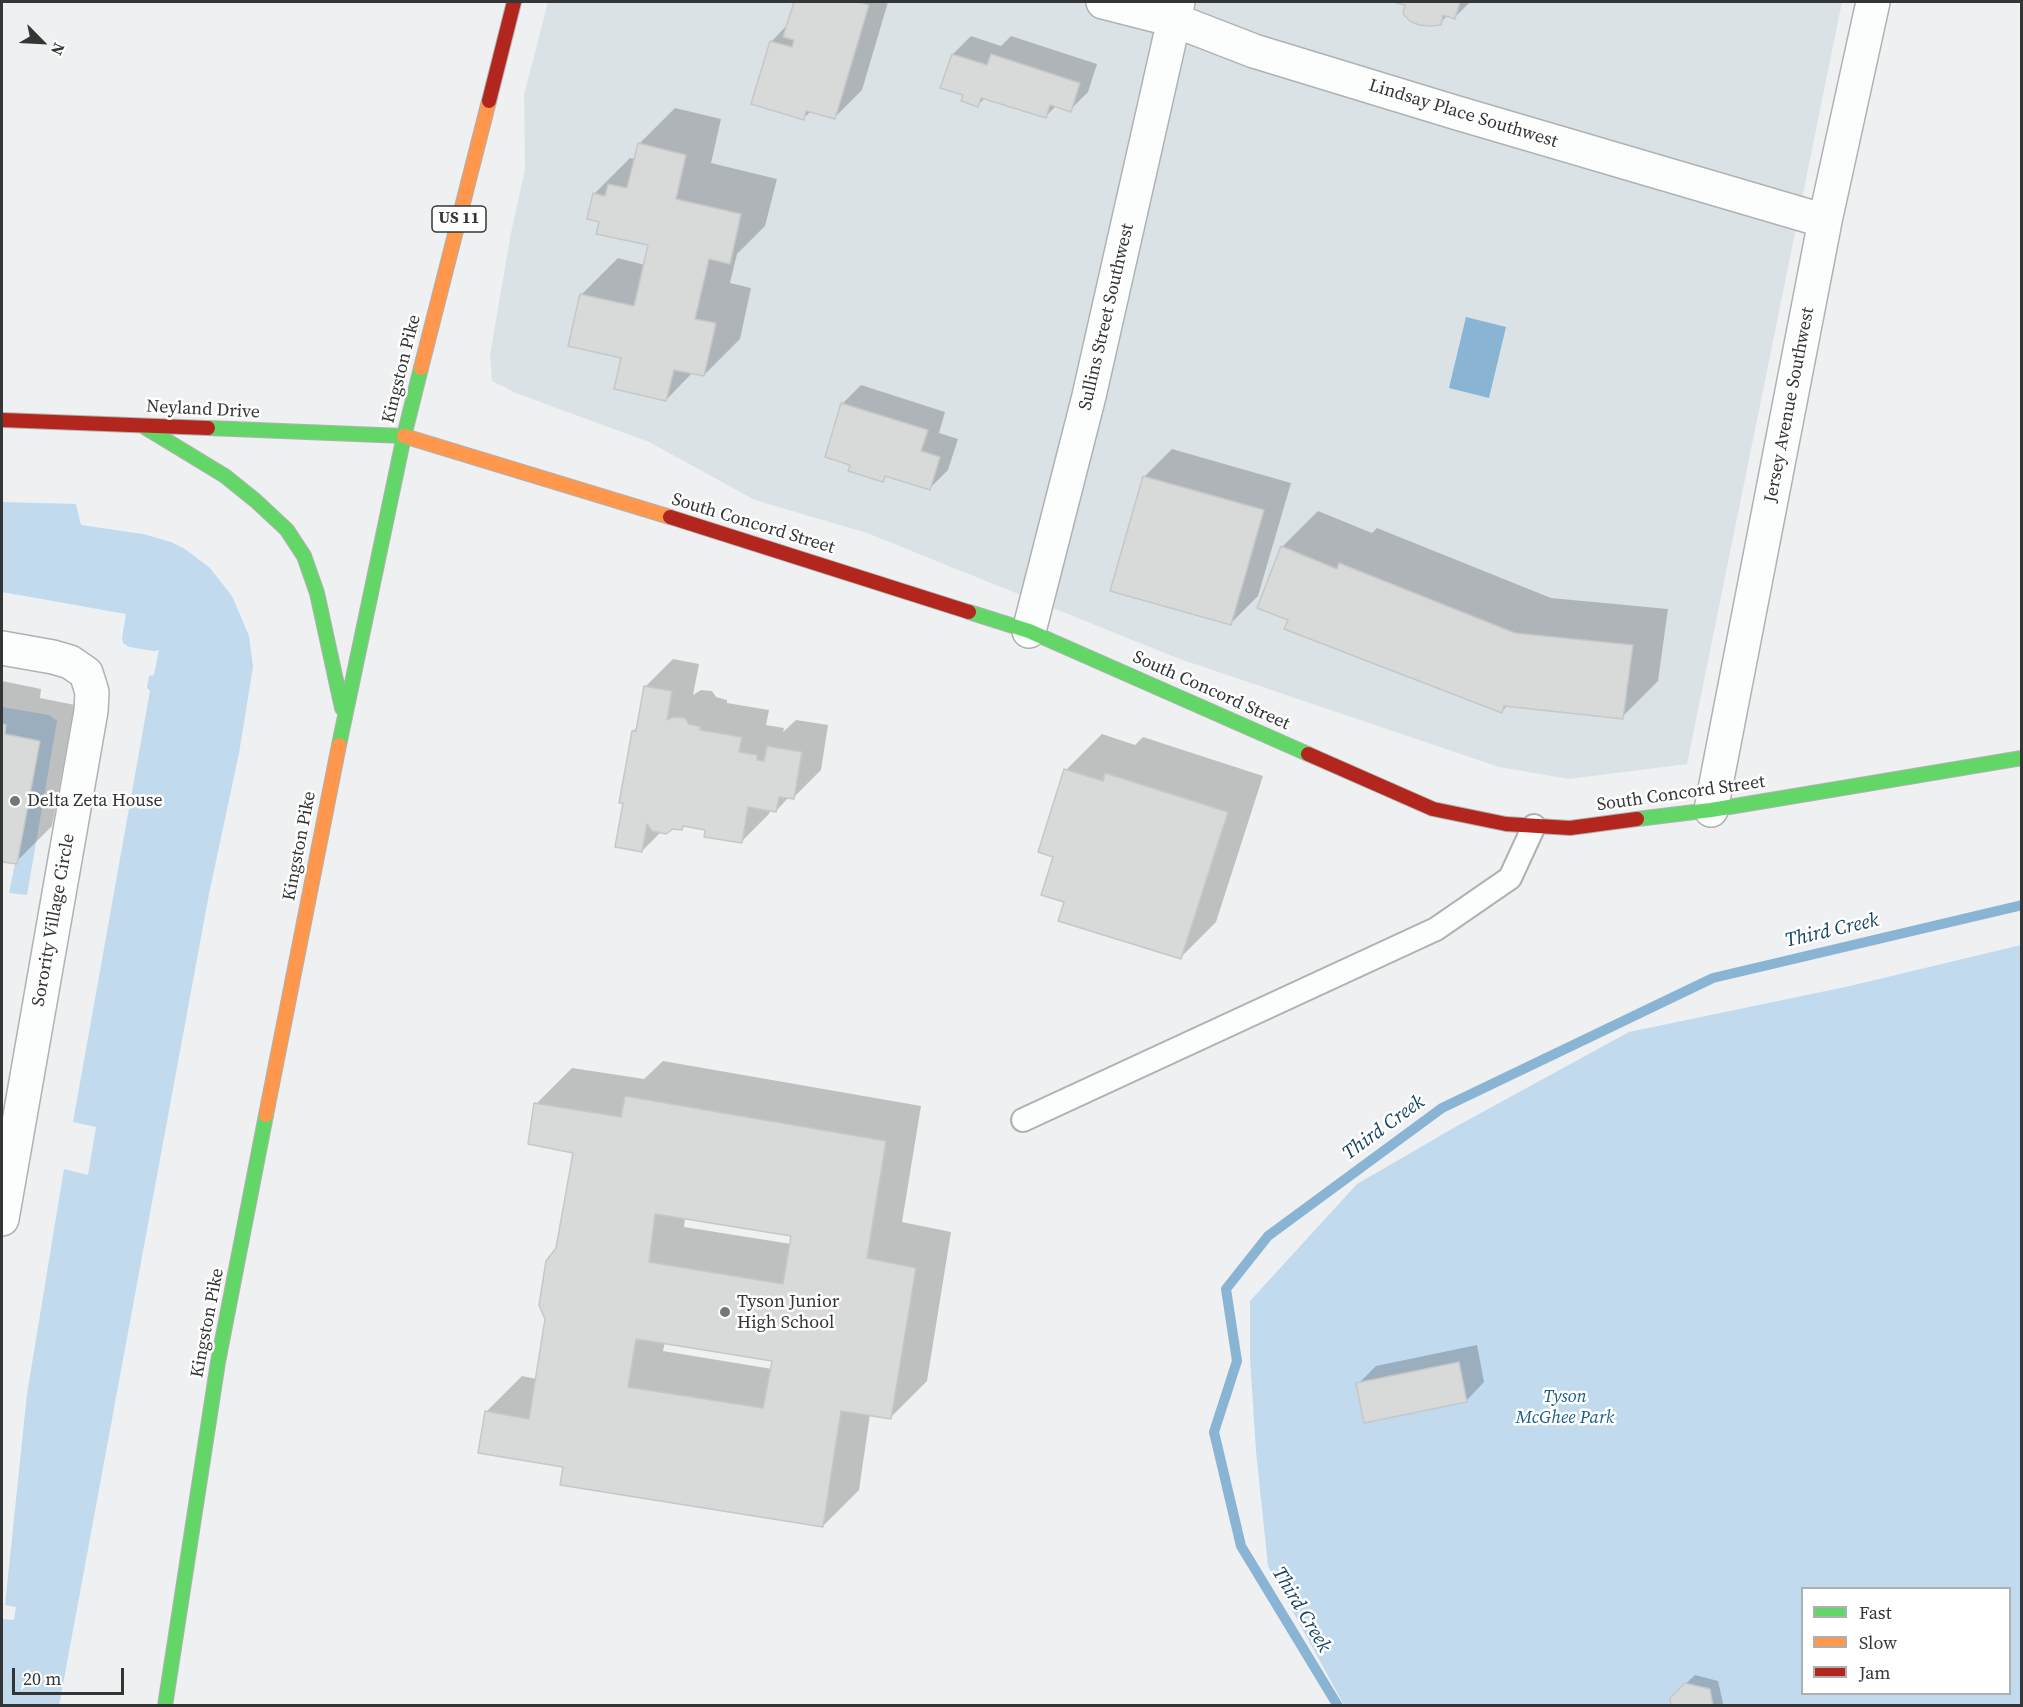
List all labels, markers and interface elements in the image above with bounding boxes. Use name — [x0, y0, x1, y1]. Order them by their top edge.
north arrow — [12, 12, 72, 72]
text: N — [46, 40, 71, 59]
street label: Lindsay Place Southwest — [1366, 75, 1560, 153]
road number: US 11 — [432, 206, 486, 232]
street label: Sullins Street Southwest — [1075, 222, 1139, 412]
street label: Jersey Avenue Southwest — [1760, 306, 1820, 504]
street label: Kingston Pike — [378, 313, 426, 425]
street label: Neyland Drive — [146, 396, 260, 424]
street label: South Concord Street — [669, 489, 837, 559]
street label: South Concord Street — [1129, 647, 1293, 735]
street label: South Concord Street — [1596, 772, 1766, 816]
street label: Kingston Pike — [279, 789, 321, 903]
place label: Delta Zeta House — [27, 790, 163, 812]
marker: Delta Zeta House — [8, 794, 22, 808]
street label: Sorority Village Circle — [28, 832, 80, 1008]
water label: Third Creek — [1783, 909, 1881, 953]
water label: Third Creek — [1338, 1090, 1430, 1166]
street label: Kingston Pike — [187, 1266, 229, 1380]
place label: Tyson Junior High School — [737, 1291, 839, 1334]
marker: Tyson Junior High School — [718, 1305, 732, 1319]
park label: Tyson McGhee Park — [1516, 1386, 1614, 1428]
water label: Third Creek — [1266, 1563, 1336, 1657]
legend — [1801, 1587, 2011, 1695]
text: Fast — [1859, 1600, 1892, 1625]
text: Slow — [1859, 1630, 1897, 1655]
scale bar — [15, 1656, 128, 1694]
text: Jam — [1859, 1660, 1891, 1685]
text: 20 m — [23, 1666, 61, 1691]

